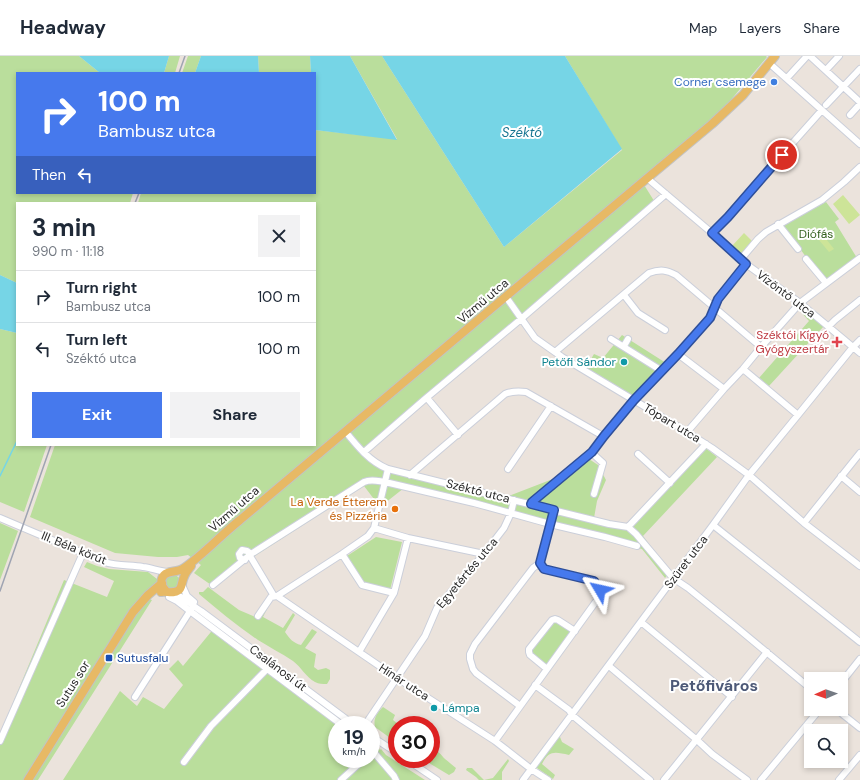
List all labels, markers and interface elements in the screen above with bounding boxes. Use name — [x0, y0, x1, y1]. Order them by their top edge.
text: Headway — [20, 15, 106, 40]
text: Map — [689, 19, 717, 37]
text: Layers — [739, 19, 781, 37]
text: Share — [803, 19, 840, 37]
place label: Corner csemege — [674, 74, 766, 90]
marker: Corner csemege — [769, 77, 779, 87]
text: 100 m — [98, 83, 181, 120]
icon: right — [32, 88, 84, 140]
text: Bambusz utca — [98, 119, 216, 143]
water label: Széktó — [502, 124, 542, 141]
pin — [765, 138, 799, 172]
icon: arrive — [771, 144, 793, 166]
icon: left — [74, 164, 96, 186]
text: Then — [32, 165, 66, 185]
text: 3 min — [32, 212, 96, 243]
button: close — [258, 215, 300, 257]
park label: Diófás — [799, 226, 833, 242]
text: 990 m · 11:18 — [32, 243, 104, 260]
street label: Vízöntő utca — [753, 267, 819, 321]
street label: Vízmű utca — [454, 275, 512, 327]
text: Turn right — [66, 278, 137, 298]
icon: right — [32, 286, 54, 308]
text: 100 m — [257, 287, 300, 307]
text: Bambusz utca — [66, 298, 151, 315]
place label: Széktói Kígyó Gyógyszertár — [755, 327, 830, 357]
text: Turn left — [66, 330, 127, 350]
marker: Széktói Kígyó Gyógyszertár — [832, 337, 842, 347]
icon: left — [32, 338, 54, 360]
text: 100 m — [257, 339, 300, 359]
text: Széktó utca — [66, 350, 136, 367]
place label: Petőfi Sándor — [542, 354, 617, 370]
marker: Petőfi Sándor — [619, 357, 629, 367]
button: Exit — [32, 392, 162, 438]
button: Share — [170, 392, 300, 438]
street label: Tópart utca — [640, 400, 704, 446]
street label: Széktó utca — [445, 475, 511, 507]
street label: Vízmű utca — [205, 483, 263, 535]
place label: La Verde Étterem és Pizzéria — [291, 494, 387, 524]
marker: La Verde Étterem és Pizzéria — [390, 504, 400, 514]
street label: III. Béla körút — [39, 528, 109, 568]
street label: Szüret utca — [661, 532, 711, 592]
street label: Egyetértés utca — [433, 534, 501, 612]
position arrow — [579, 569, 621, 611]
street label: Csalánosi út — [246, 641, 310, 695]
place label: Sutusfalu — [117, 650, 168, 666]
marker: Sutusfalu — [104, 653, 114, 663]
street label: Sutus sor — [52, 657, 94, 710]
street label: Hínár utca — [376, 660, 432, 704]
north arrow — [804, 672, 848, 716]
map controls — [804, 672, 848, 768]
district label: Petőfiváros — [670, 675, 758, 696]
place label: Lámpa — [442, 700, 480, 716]
marker: Lámpa — [429, 703, 439, 713]
speed limit sign: 30 — [388, 716, 440, 768]
text: 19 — [344, 724, 364, 750]
button: search — [804, 724, 848, 768]
text: km/h — [342, 745, 366, 758]

